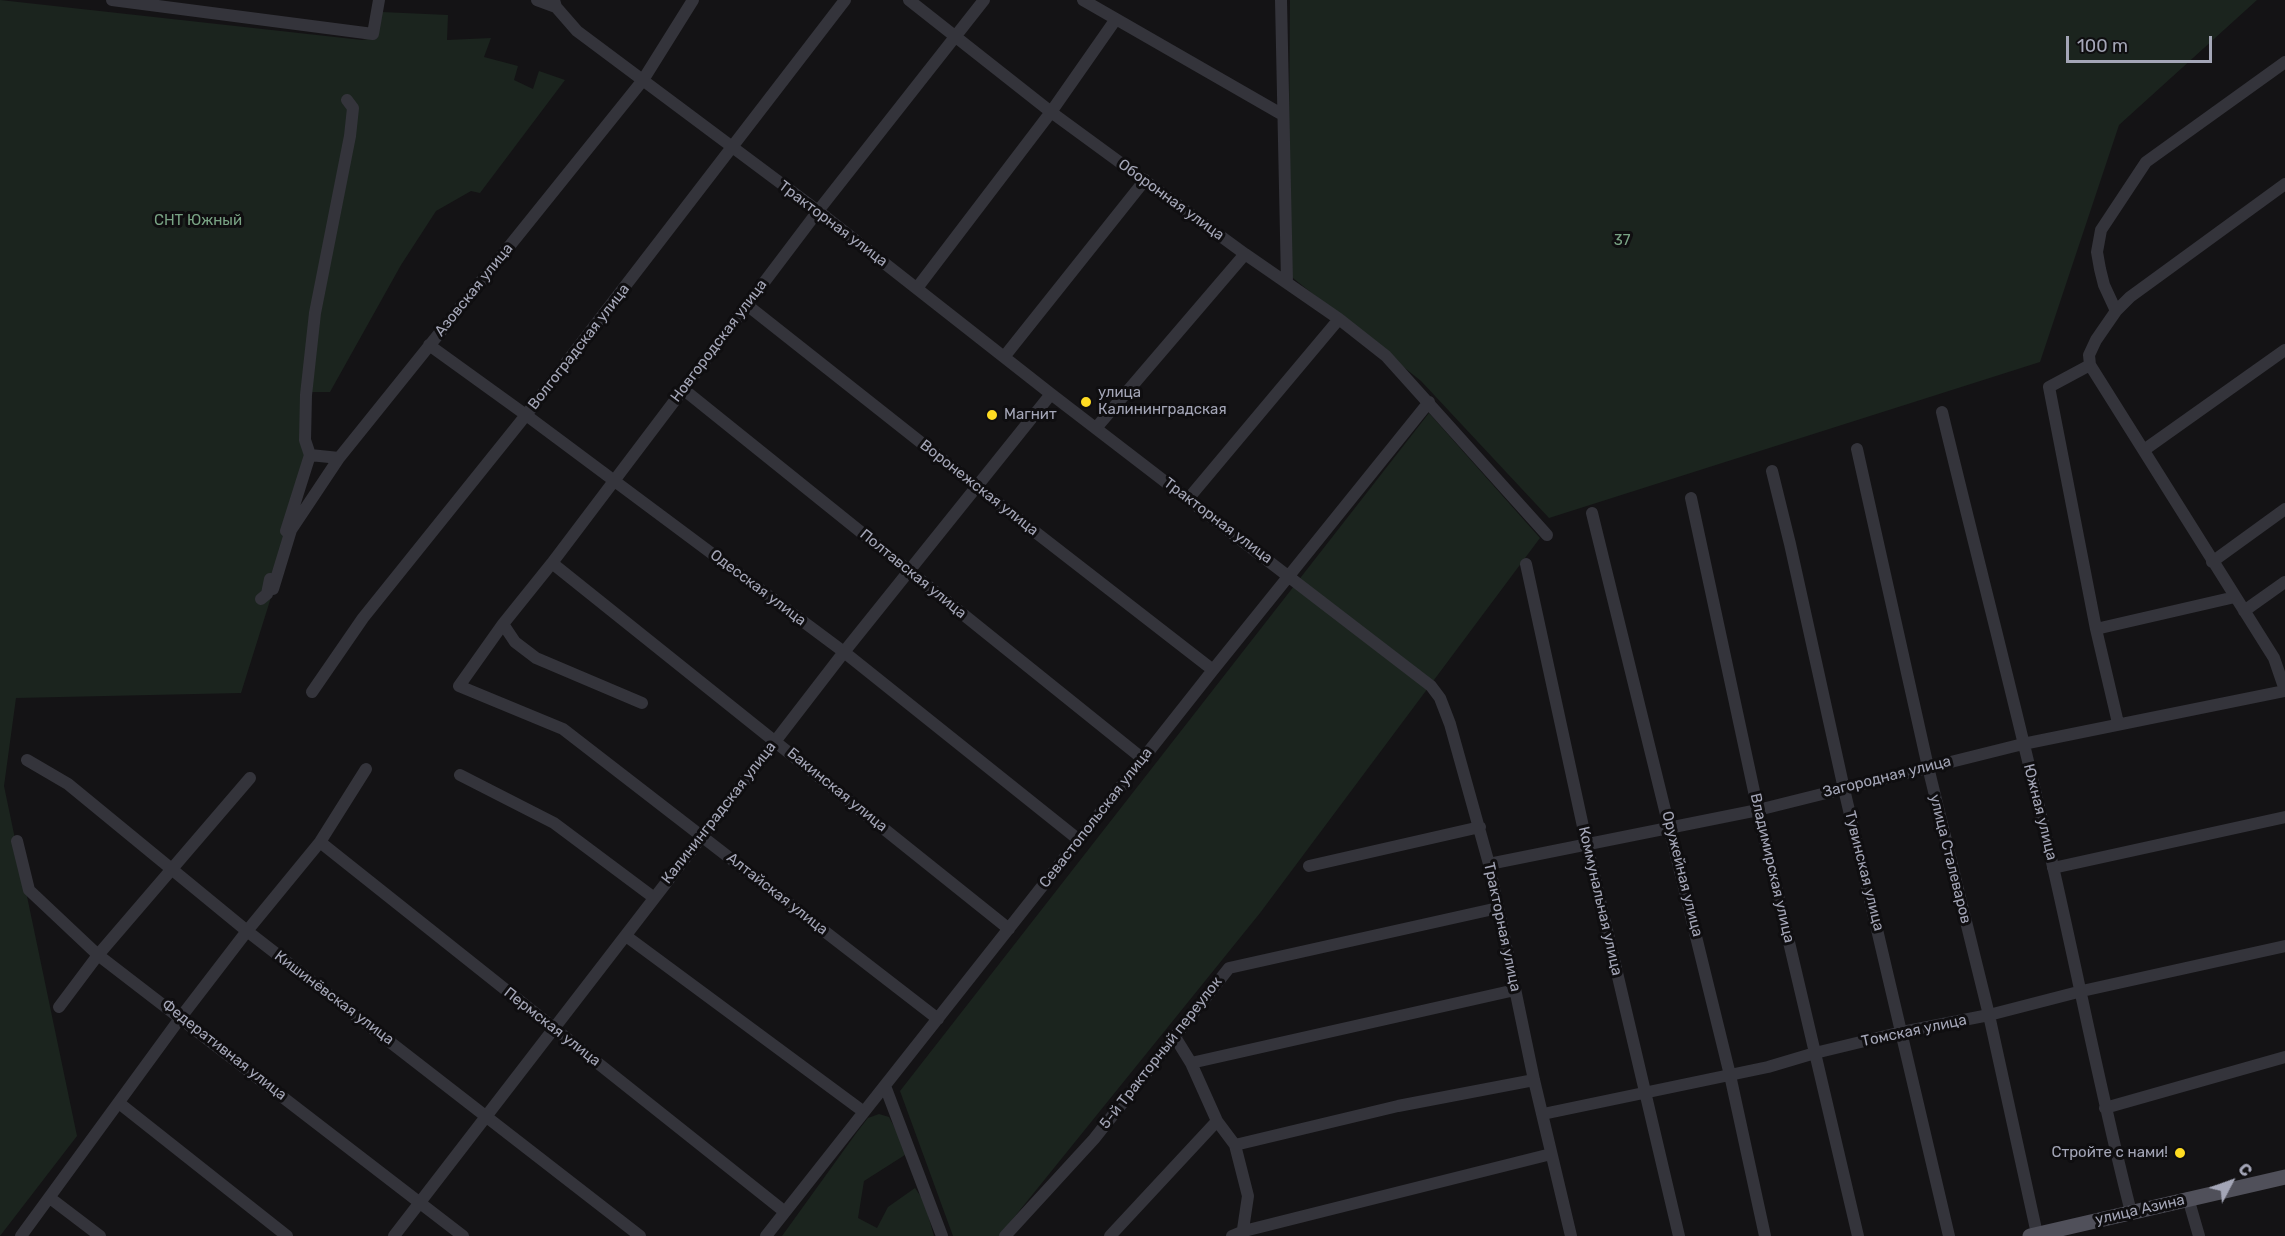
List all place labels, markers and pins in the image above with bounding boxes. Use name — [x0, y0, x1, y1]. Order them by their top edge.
place label: улица Калининградская — [1098, 384, 1227, 419]
marker: улица Калининградская — [1079, 395, 1093, 409]
place label: Магнит — [1004, 406, 1057, 424]
marker: Магнит — [985, 408, 999, 422]
place label: Стройте с нами! — [2051, 1144, 2168, 1162]
marker: Стройте с нами! — [2173, 1146, 2187, 1160]

